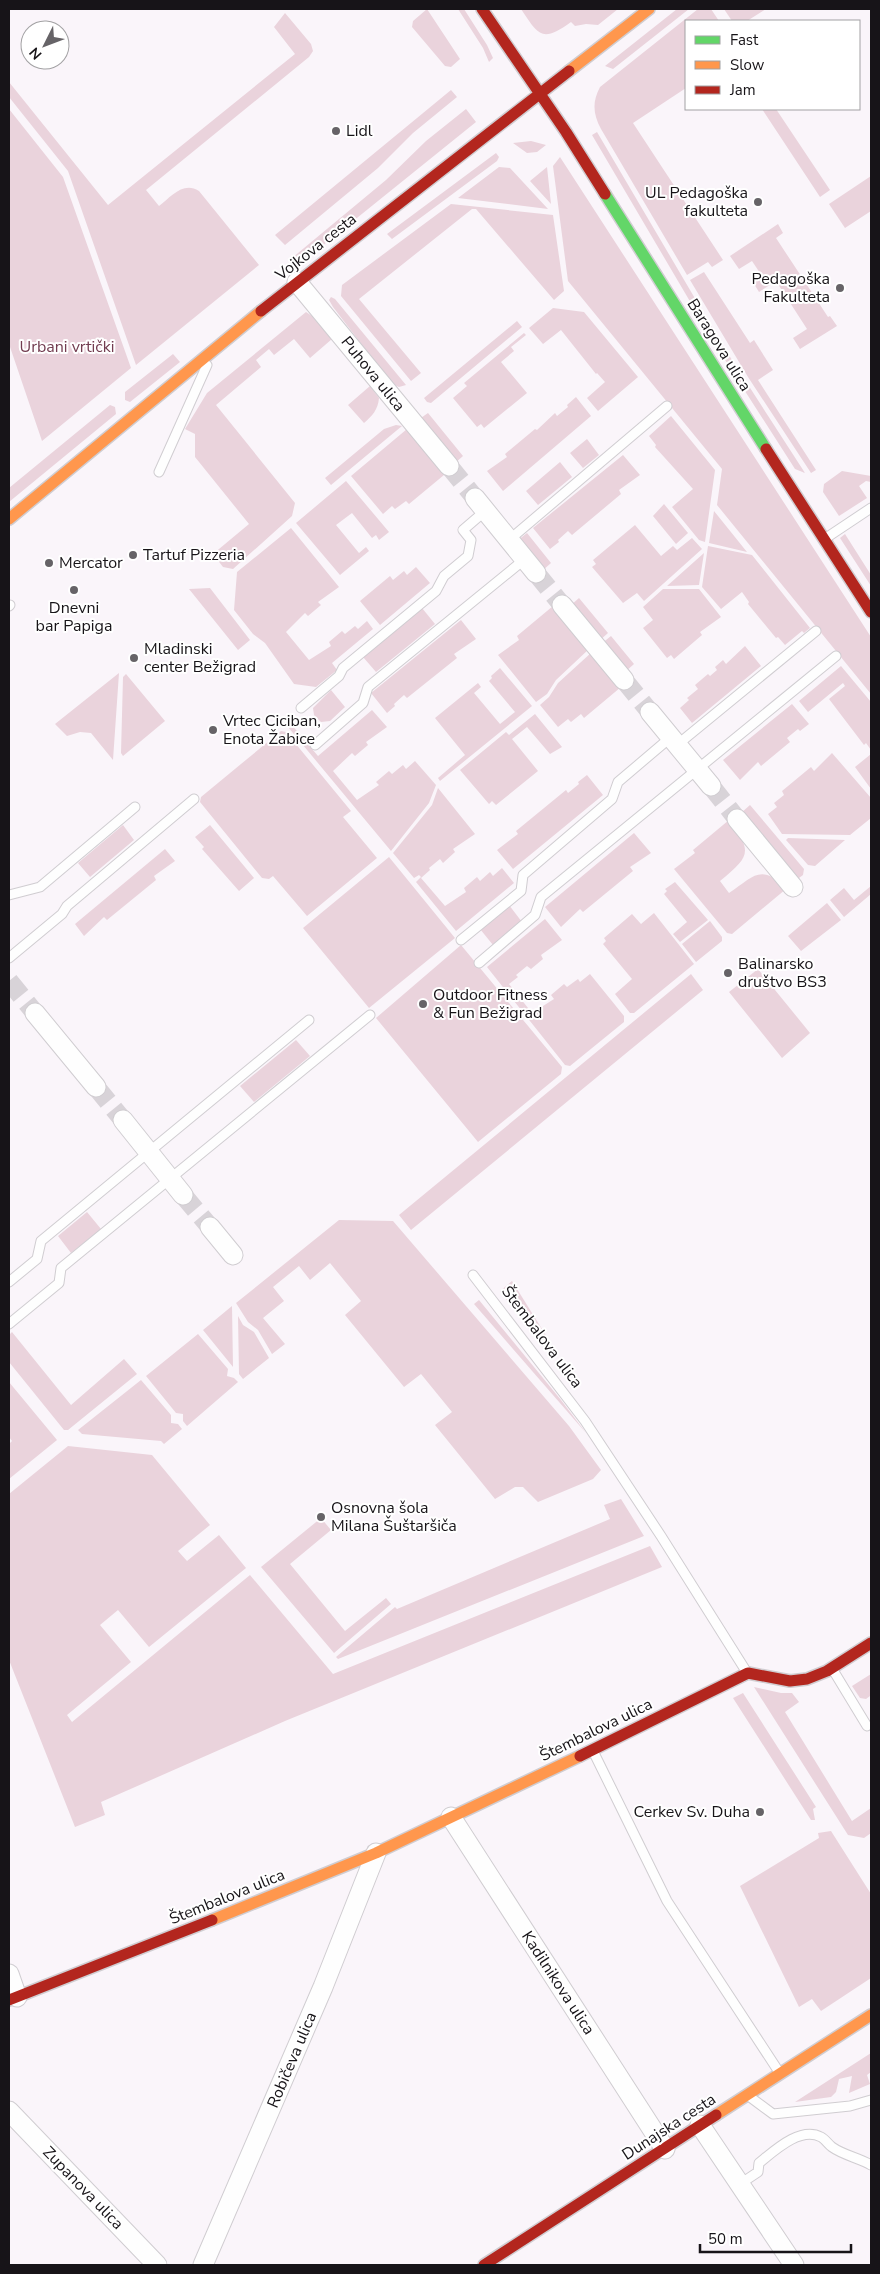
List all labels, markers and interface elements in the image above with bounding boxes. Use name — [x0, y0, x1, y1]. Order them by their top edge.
north arrow — [20, 20, 70, 70]
legend — [685, 20, 860, 110]
text: Fast — [730, 30, 759, 50]
text: N — [25, 43, 46, 64]
text: Slow — [730, 55, 765, 75]
text: Jam — [729, 80, 756, 100]
place label: Lidl — [346, 120, 373, 142]
marker: Lidl — [330, 125, 342, 137]
place label: UL Pedagoška fakulteta — [645, 182, 748, 222]
marker: UL Pedagoška fakulteta — [752, 196, 764, 208]
street label: Vojkova cesta — [270, 208, 361, 286]
place label: Pedagoška Fakulteta — [752, 268, 830, 308]
marker: Pedagoška Fakulteta — [834, 282, 846, 294]
street label: Baragova ulica — [682, 294, 756, 396]
street label: Puhova ulica — [336, 332, 410, 416]
park label: Urbani vrtički — [20, 336, 114, 358]
place label: Tartuf Pizzeria — [143, 544, 245, 566]
marker: Tartuf Pizzeria — [127, 549, 139, 561]
place label: Mercator — [59, 552, 123, 574]
marker: Mercator — [43, 557, 55, 569]
marker: Dnevni bar Papiga — [68, 584, 80, 596]
place label: Dnevni bar Papiga — [36, 597, 112, 637]
place label: Mladinski center Bežigrad — [144, 638, 256, 678]
marker: Mladinski center Bežigrad — [128, 652, 140, 664]
place label: Vrtec Ciciban, Enota Žabice — [222, 710, 321, 750]
marker: Vrtec Ciciban, Enota Žabice — [207, 724, 219, 736]
place label: Balinarsko društvo BS3 — [738, 953, 827, 993]
marker: Balinarsko društvo BS3 — [722, 967, 734, 979]
place label: Outdoor Fitness & Fun Bežigrad — [433, 984, 548, 1024]
marker: Outdoor Fitness & Fun Bežigrad — [417, 998, 429, 1010]
street label: Štembalova ulica — [496, 1281, 588, 1393]
place label: Osnovna šola Milana Šuštaršiča — [331, 1497, 457, 1537]
marker: Osnovna šola Milana Šuštaršiča — [315, 1511, 327, 1523]
street label: Štembalova ulica — [536, 1693, 656, 1767]
place label: Cerkev Sv. Duha — [634, 1801, 750, 1823]
marker: Cerkev Sv. Duha — [754, 1806, 766, 1818]
street label: Štembalova ulica — [166, 1864, 288, 1930]
street label: Kadilnikova ulica — [516, 1927, 600, 2039]
street label: Robičeva ulica — [262, 2009, 322, 2111]
street label: Dunajska cesta — [618, 2088, 720, 2166]
street label: Zupanova ulica — [38, 2142, 128, 2234]
scale bar — [700, 2222, 851, 2254]
text: 50 m — [708, 2229, 743, 2249]

